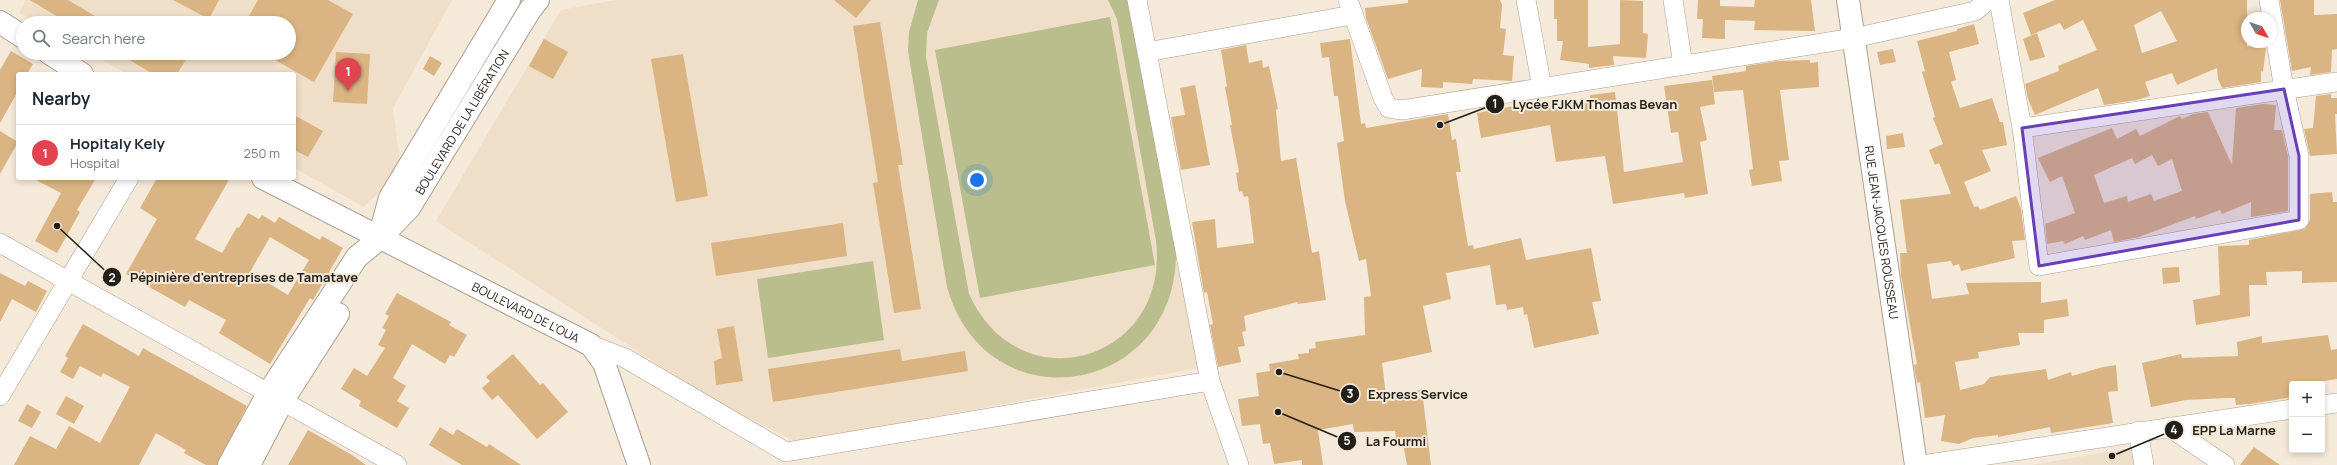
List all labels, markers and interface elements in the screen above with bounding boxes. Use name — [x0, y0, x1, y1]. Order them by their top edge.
north arrow — [2241, 12, 2277, 48]
search box — [16, 16, 296, 60]
icon: search — [30, 27, 52, 49]
text: Search here — [62, 28, 145, 49]
street label: BOULEVARD DE LA LIBÉRATION — [411, 46, 513, 198]
pin: 1 — [335, 58, 361, 91]
text: Nearby — [32, 87, 90, 110]
callout: Lycée FJKM Thomas Bevan — [1485, 92, 1686, 117]
text: 1 — [1492, 95, 1498, 112]
text: Lycée FJKM Thomas Bevan — [1513, 95, 1677, 113]
text: Hopitaly Kely — [70, 133, 165, 154]
text: 1 — [42, 144, 48, 162]
text: 250 m — [244, 144, 280, 162]
street label: RUE JEAN-JACQUES ROUSSEAU — [1861, 145, 1903, 320]
text: Hospital — [70, 154, 120, 172]
your location — [967, 170, 987, 190]
callout: Pépinière d'entreprises de Tamatave — [102, 265, 366, 290]
text: Pépinière d'entreprises de Tamatave — [130, 268, 358, 286]
text: 2 — [108, 269, 116, 286]
street label: BOULEVARD DE L'OUA — [469, 277, 583, 346]
map controls — [2289, 381, 2325, 453]
button: + — [2289, 381, 2325, 417]
callout: Express Service — [1340, 382, 1475, 407]
text: 3 — [1347, 385, 1354, 402]
text: Express Service — [1368, 385, 1468, 403]
callout: EPP La Marne — [2164, 417, 2284, 442]
button: − — [2289, 417, 2325, 453]
text: 4 — [2170, 421, 2178, 438]
text: EPP La Marne — [2192, 421, 2276, 439]
callout: La Fourmi — [1337, 429, 1434, 454]
text: 5 — [1343, 432, 1351, 449]
text: La Fourmi — [1366, 432, 1426, 450]

